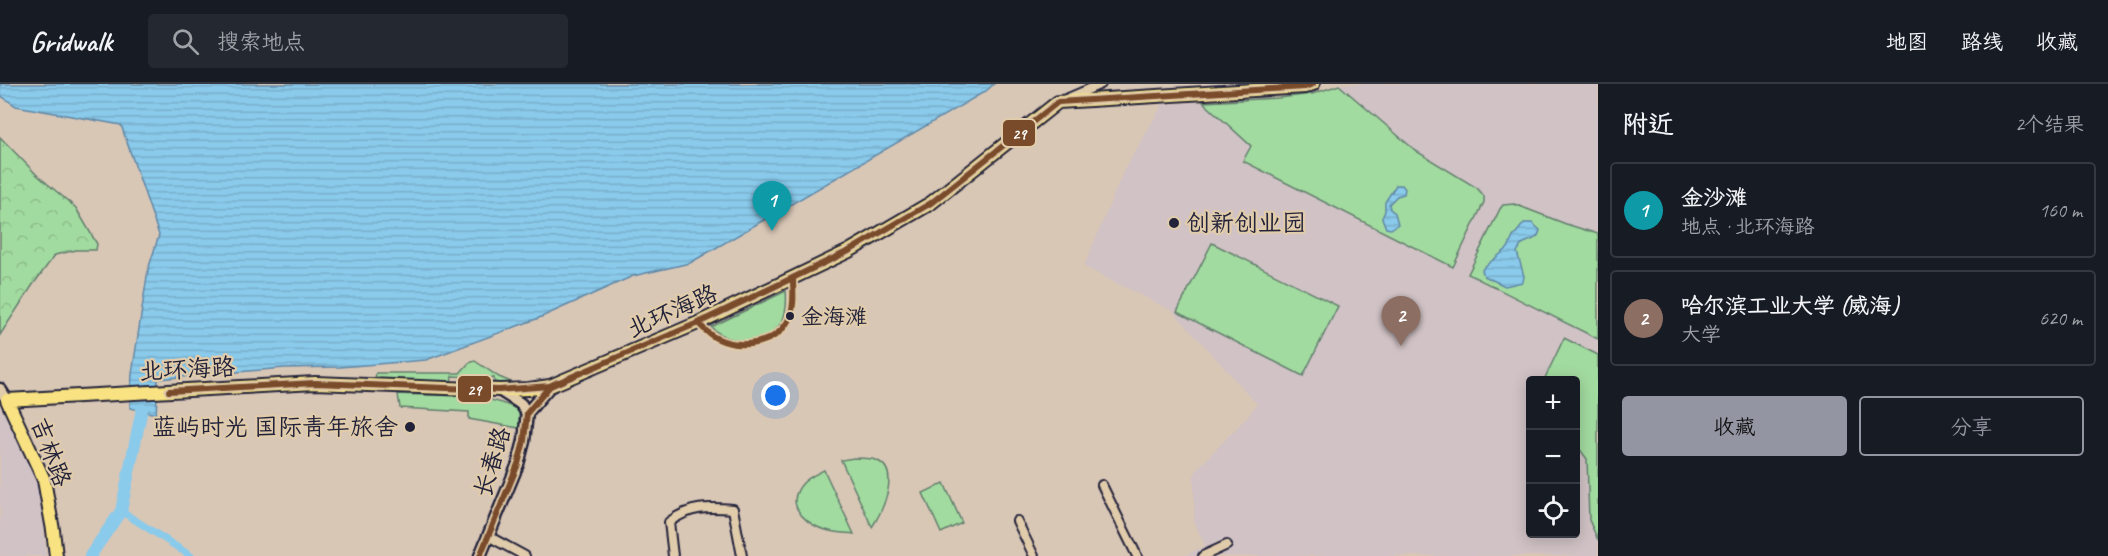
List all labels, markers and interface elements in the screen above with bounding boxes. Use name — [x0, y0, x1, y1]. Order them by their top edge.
search box — [148, 14, 568, 68]
text: Gridwalk — [30, 24, 112, 59]
icon: search — [169, 25, 202, 58]
text: 搜索地点 — [217, 28, 305, 56]
text: 地图 — [1886, 29, 1928, 55]
text: 路线 — [1961, 29, 2003, 55]
text: 收藏 — [2036, 29, 2078, 55]
text: 附近 — [1622, 108, 1674, 141]
text: 2个结果 — [2015, 112, 2084, 137]
line badge: 29 — [1002, 119, 1036, 147]
text: 29 — [1012, 124, 1028, 144]
pin: 1 — [752, 182, 792, 231]
text: 金沙滩 — [1681, 184, 1747, 212]
text: 1 — [1639, 198, 1648, 223]
text: 160 m — [2039, 198, 2082, 223]
place label: 创新创业园 — [1186, 208, 1306, 238]
text: 地点 · 北环海路 — [1681, 214, 1814, 239]
marker: 创新创业园 — [1167, 216, 1181, 230]
street label: 北环海路 — [622, 278, 722, 344]
text: 哈尔滨工业大学 (威海) — [1681, 292, 1899, 320]
pin: 2 — [1382, 296, 1420, 346]
place label: 金海滩 — [801, 303, 867, 331]
text: 2 — [1639, 306, 1648, 331]
text: 620 m — [2039, 306, 2082, 331]
marker: 金海滩 — [784, 310, 796, 322]
text: 大学 — [1681, 322, 1721, 347]
street label: 北环海路 — [138, 352, 236, 386]
line badge: 29 — [457, 375, 492, 403]
map controls — [1526, 376, 1580, 538]
button: + — [1526, 376, 1580, 430]
text: 29 — [467, 380, 483, 400]
your location — [761, 381, 790, 410]
button: 收藏 — [1622, 396, 1847, 456]
button: 分享 — [1859, 396, 2084, 456]
place label: 蓝屿时光 国际青年旅舍 — [152, 412, 398, 442]
street label: 吉林路 — [24, 413, 78, 491]
marker: 蓝屿时光 国际青年旅舍 — [403, 420, 417, 434]
street label: 长春路 — [467, 423, 517, 501]
button: − — [1526, 430, 1580, 484]
button: locate — [1526, 484, 1580, 538]

